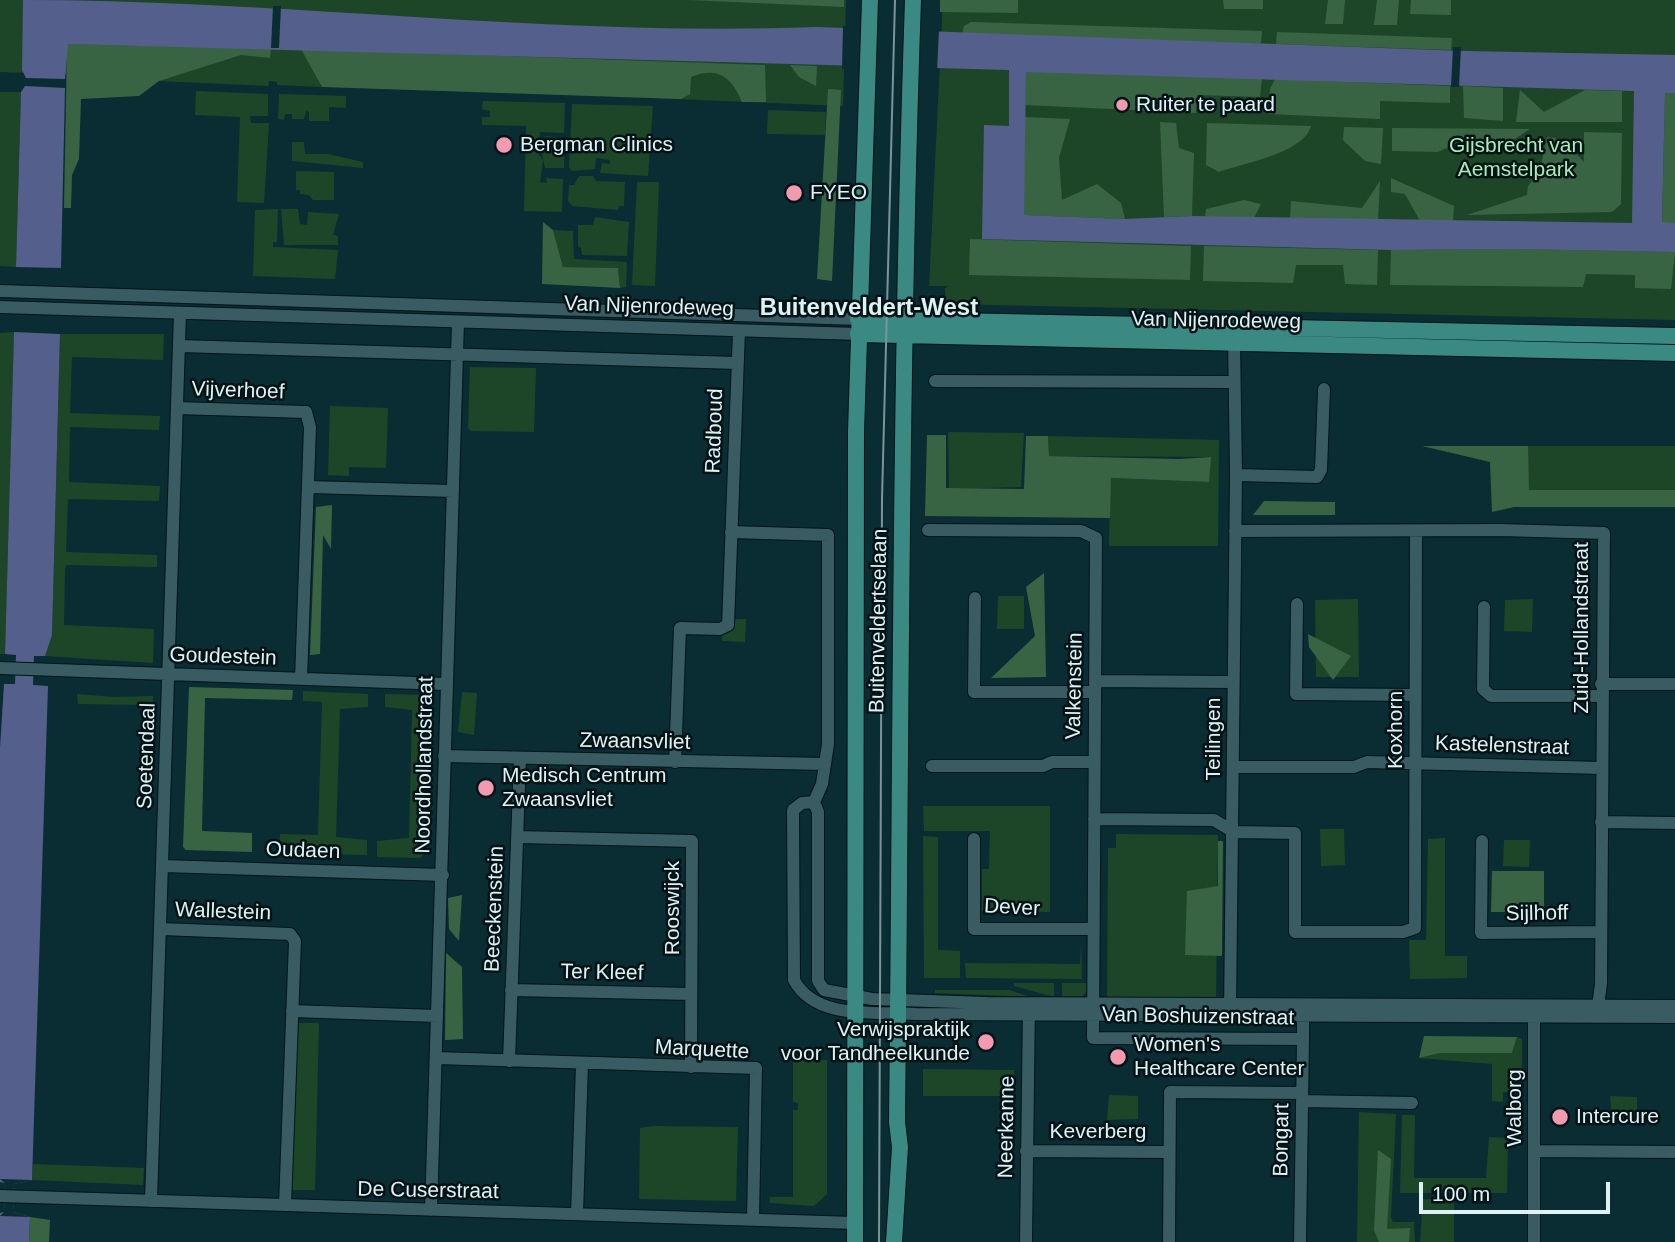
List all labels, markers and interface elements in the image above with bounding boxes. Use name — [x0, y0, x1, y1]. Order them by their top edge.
place label: Ruiter te paard — [1136, 92, 1275, 118]
marker: Ruiter te paard — [1114, 97, 1130, 113]
place label: Bergman Clinics — [520, 132, 673, 158]
park label: Gijsbrecht van Aemstelpark — [1449, 133, 1583, 183]
marker: Bergman Clinics — [494, 135, 514, 155]
place label: FYEO — [810, 180, 867, 206]
marker: FYEO — [784, 183, 804, 203]
street label: Van Nijenrodeweg — [564, 291, 734, 323]
district label: Buitenveldert-West — [760, 294, 978, 322]
street label: Van Nijenrodeweg — [1131, 307, 1301, 335]
street label: Vijverhoef — [191, 377, 285, 405]
street label: Radboud — [701, 388, 729, 474]
street label: Buitenveldertselaan — [865, 529, 893, 713]
street label: Zuid-Hollandstraat — [1569, 542, 1595, 714]
street label: Valkenstein — [1061, 632, 1089, 740]
street label: Goudestein — [169, 643, 277, 671]
street label: Noordhollandstraat — [411, 676, 439, 854]
street label: Koxhorn — [1383, 691, 1409, 769]
street label: Teilingen — [1201, 698, 1227, 780]
street label: Soetendaal — [133, 702, 161, 810]
street label: Zwaansvliet — [579, 728, 691, 756]
street label: Kastelenstraat — [1434, 731, 1570, 761]
place label: Medisch Centrum Zwaansvliet — [502, 763, 667, 813]
marker: Medisch Centrum Zwaansvliet — [476, 778, 496, 798]
street label: Oudaen — [265, 837, 341, 865]
street label: Beeckenstein — [480, 846, 510, 972]
street label: Rooswijck — [660, 861, 686, 955]
street label: Dever — [983, 894, 1041, 922]
street label: Wallestein — [175, 898, 271, 926]
street label: Sijlhoff — [1505, 901, 1569, 927]
street label: Ter Kleef — [560, 960, 644, 986]
street label: Van Boshuizenstraat — [1102, 1003, 1294, 1031]
place label: Verwijspraktijk voor Tandheelkunde — [781, 1017, 970, 1067]
marker: Verwijspraktijk voor Tandheelkunde — [976, 1032, 996, 1052]
place label: Women's Healthcare Center — [1134, 1032, 1304, 1082]
street label: Marquette — [654, 1035, 750, 1065]
marker: Women's Healthcare Center — [1108, 1047, 1128, 1067]
street label: Walborg — [1502, 1069, 1528, 1147]
street label: Neerkanne — [994, 1075, 1020, 1179]
street label: Bongart — [1269, 1103, 1295, 1177]
place label: Intercure — [1576, 1104, 1659, 1130]
marker: Intercure — [1550, 1107, 1570, 1127]
street label: Keverberg — [1050, 1119, 1146, 1145]
scale bar — [1423, 1168, 1614, 1212]
street label: De Cuserstraat — [357, 1177, 499, 1205]
text: 100 m — [1432, 1182, 1490, 1205]

